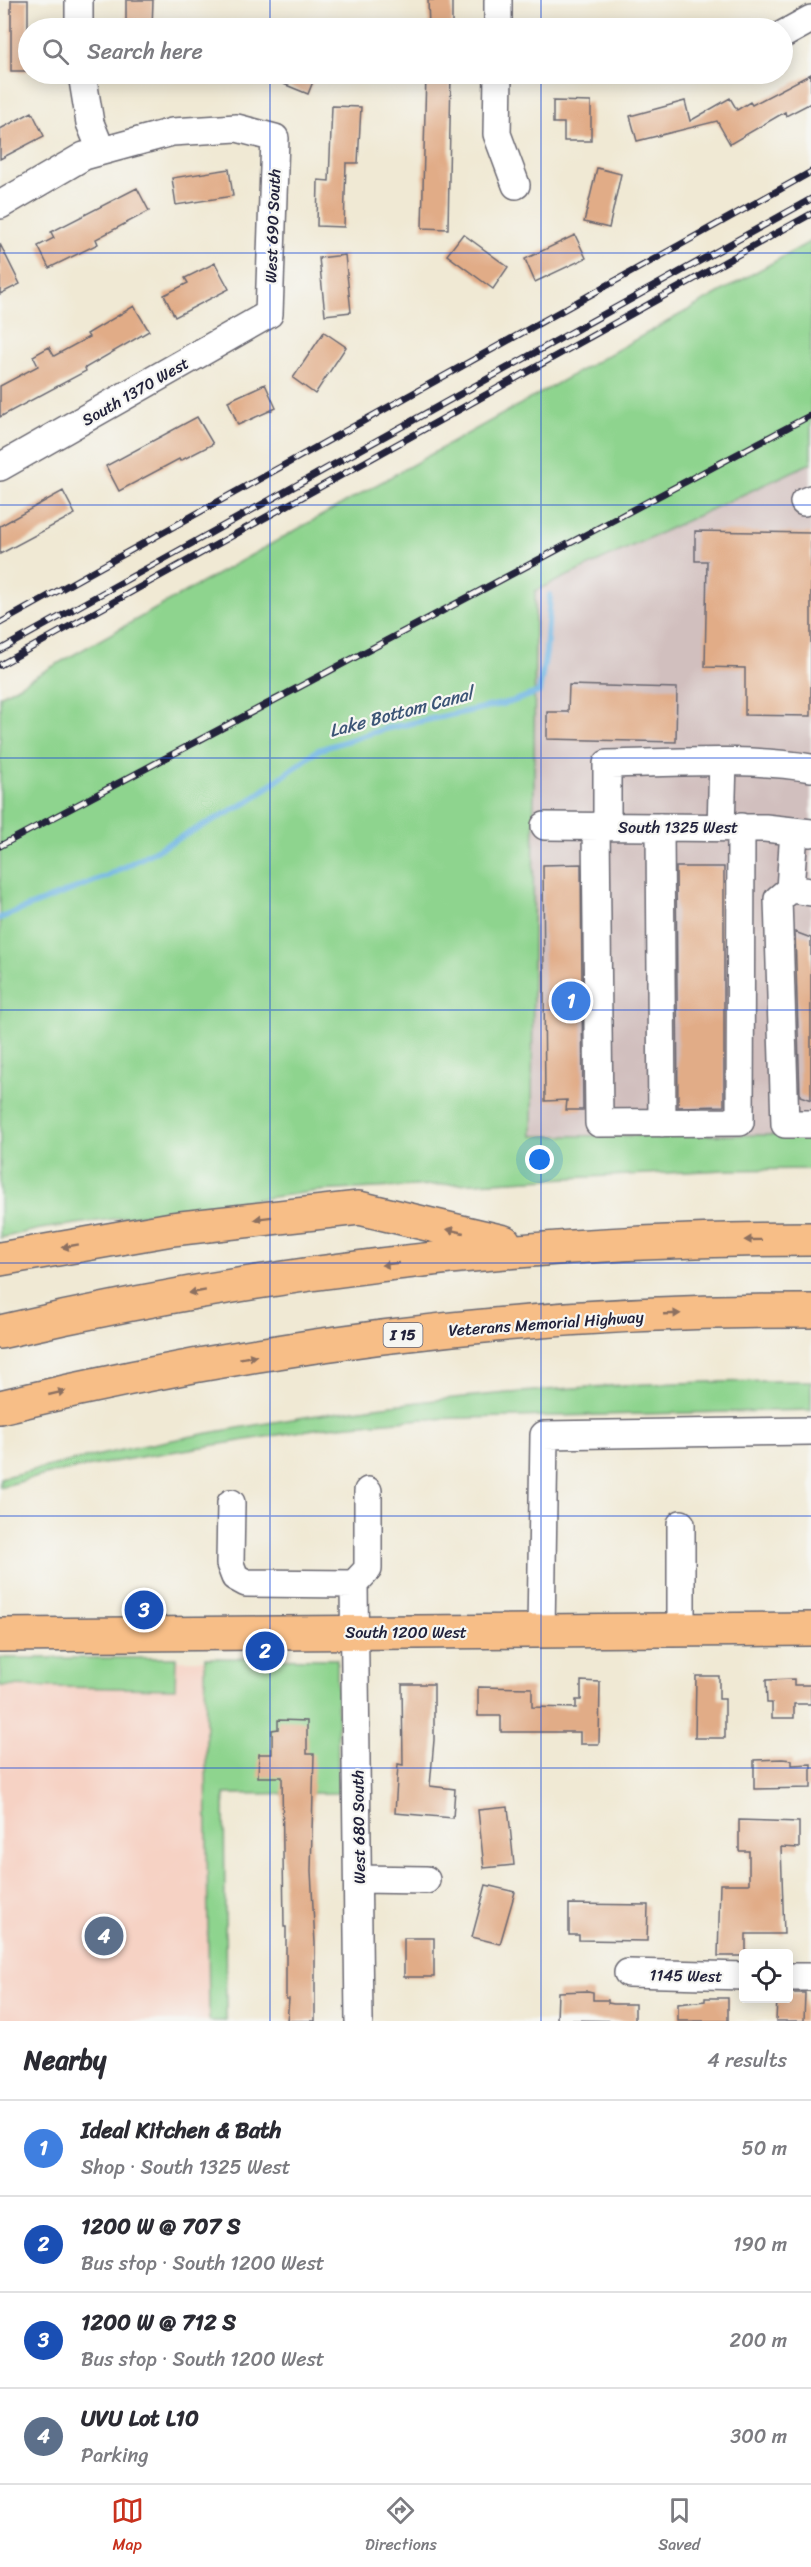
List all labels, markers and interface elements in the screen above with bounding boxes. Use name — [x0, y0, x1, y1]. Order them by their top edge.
search box — [18, 18, 793, 84]
text: Search here — [87, 32, 203, 71]
icon: search — [39, 35, 72, 68]
street label: West 690 South — [256, 168, 289, 284]
street label: South 1370 West — [76, 349, 195, 434]
water label: Lake Bottom Canal — [326, 676, 480, 747]
street label: South 1325 West — [618, 813, 738, 842]
pin: 1 — [552, 978, 590, 1024]
your location — [525, 1145, 554, 1174]
one-way arrow — [253, 1213, 272, 1223]
one-way arrow — [446, 1225, 464, 1235]
one-way arrow — [743, 1235, 762, 1244]
one-way arrow — [60, 1242, 79, 1251]
one-way arrow — [381, 1259, 400, 1268]
one-way arrow — [188, 1287, 207, 1296]
street label: Veterans Memorial Highway — [448, 1302, 645, 1345]
one-way arrow — [662, 1309, 681, 1318]
road number: I 15 — [384, 1323, 422, 1347]
one-way arrow — [239, 1352, 258, 1361]
one-way arrow — [48, 1388, 66, 1398]
pin: 3 — [124, 1588, 164, 1632]
street label: South 1200 West — [345, 1618, 467, 1647]
pin: 2 — [246, 1628, 284, 1674]
street label: West 680 South — [343, 1770, 374, 1884]
pin: 4 — [84, 1914, 124, 1958]
map controls — [739, 1949, 793, 2003]
button: locate — [739, 1949, 793, 2003]
street label: 1145 West — [649, 1960, 723, 1991]
text: Nearby — [24, 2037, 106, 2083]
text: 4 results — [707, 2043, 787, 2078]
text: Ideal Kitchen & Bath — [81, 2111, 281, 2150]
text: 1 — [39, 2131, 48, 2166]
text: 50 m — [742, 2131, 787, 2166]
text: Shop · South 1325 West — [81, 2150, 291, 2185]
text: 1200 W @ 707 S — [81, 2207, 241, 2246]
text: 2 — [38, 2227, 49, 2262]
text: 190 m — [733, 2227, 787, 2262]
text: Bus stop · South 1200 West — [81, 2246, 325, 2281]
text: 1200 W @ 712 S — [81, 2303, 236, 2342]
text: 3 — [38, 2323, 49, 2358]
text: 200 m — [730, 2323, 787, 2358]
text: Bus stop · South 1200 West — [81, 2342, 325, 2377]
text: UVU Lot L10 — [81, 2399, 199, 2438]
text: 4 — [37, 2419, 50, 2454]
text: 300 m — [730, 2419, 787, 2454]
text: Parking — [81, 2438, 148, 2473]
tab: Map — [111, 2494, 144, 2559]
tab: Directions — [365, 2494, 437, 2559]
tab: Saved — [658, 2494, 700, 2559]

